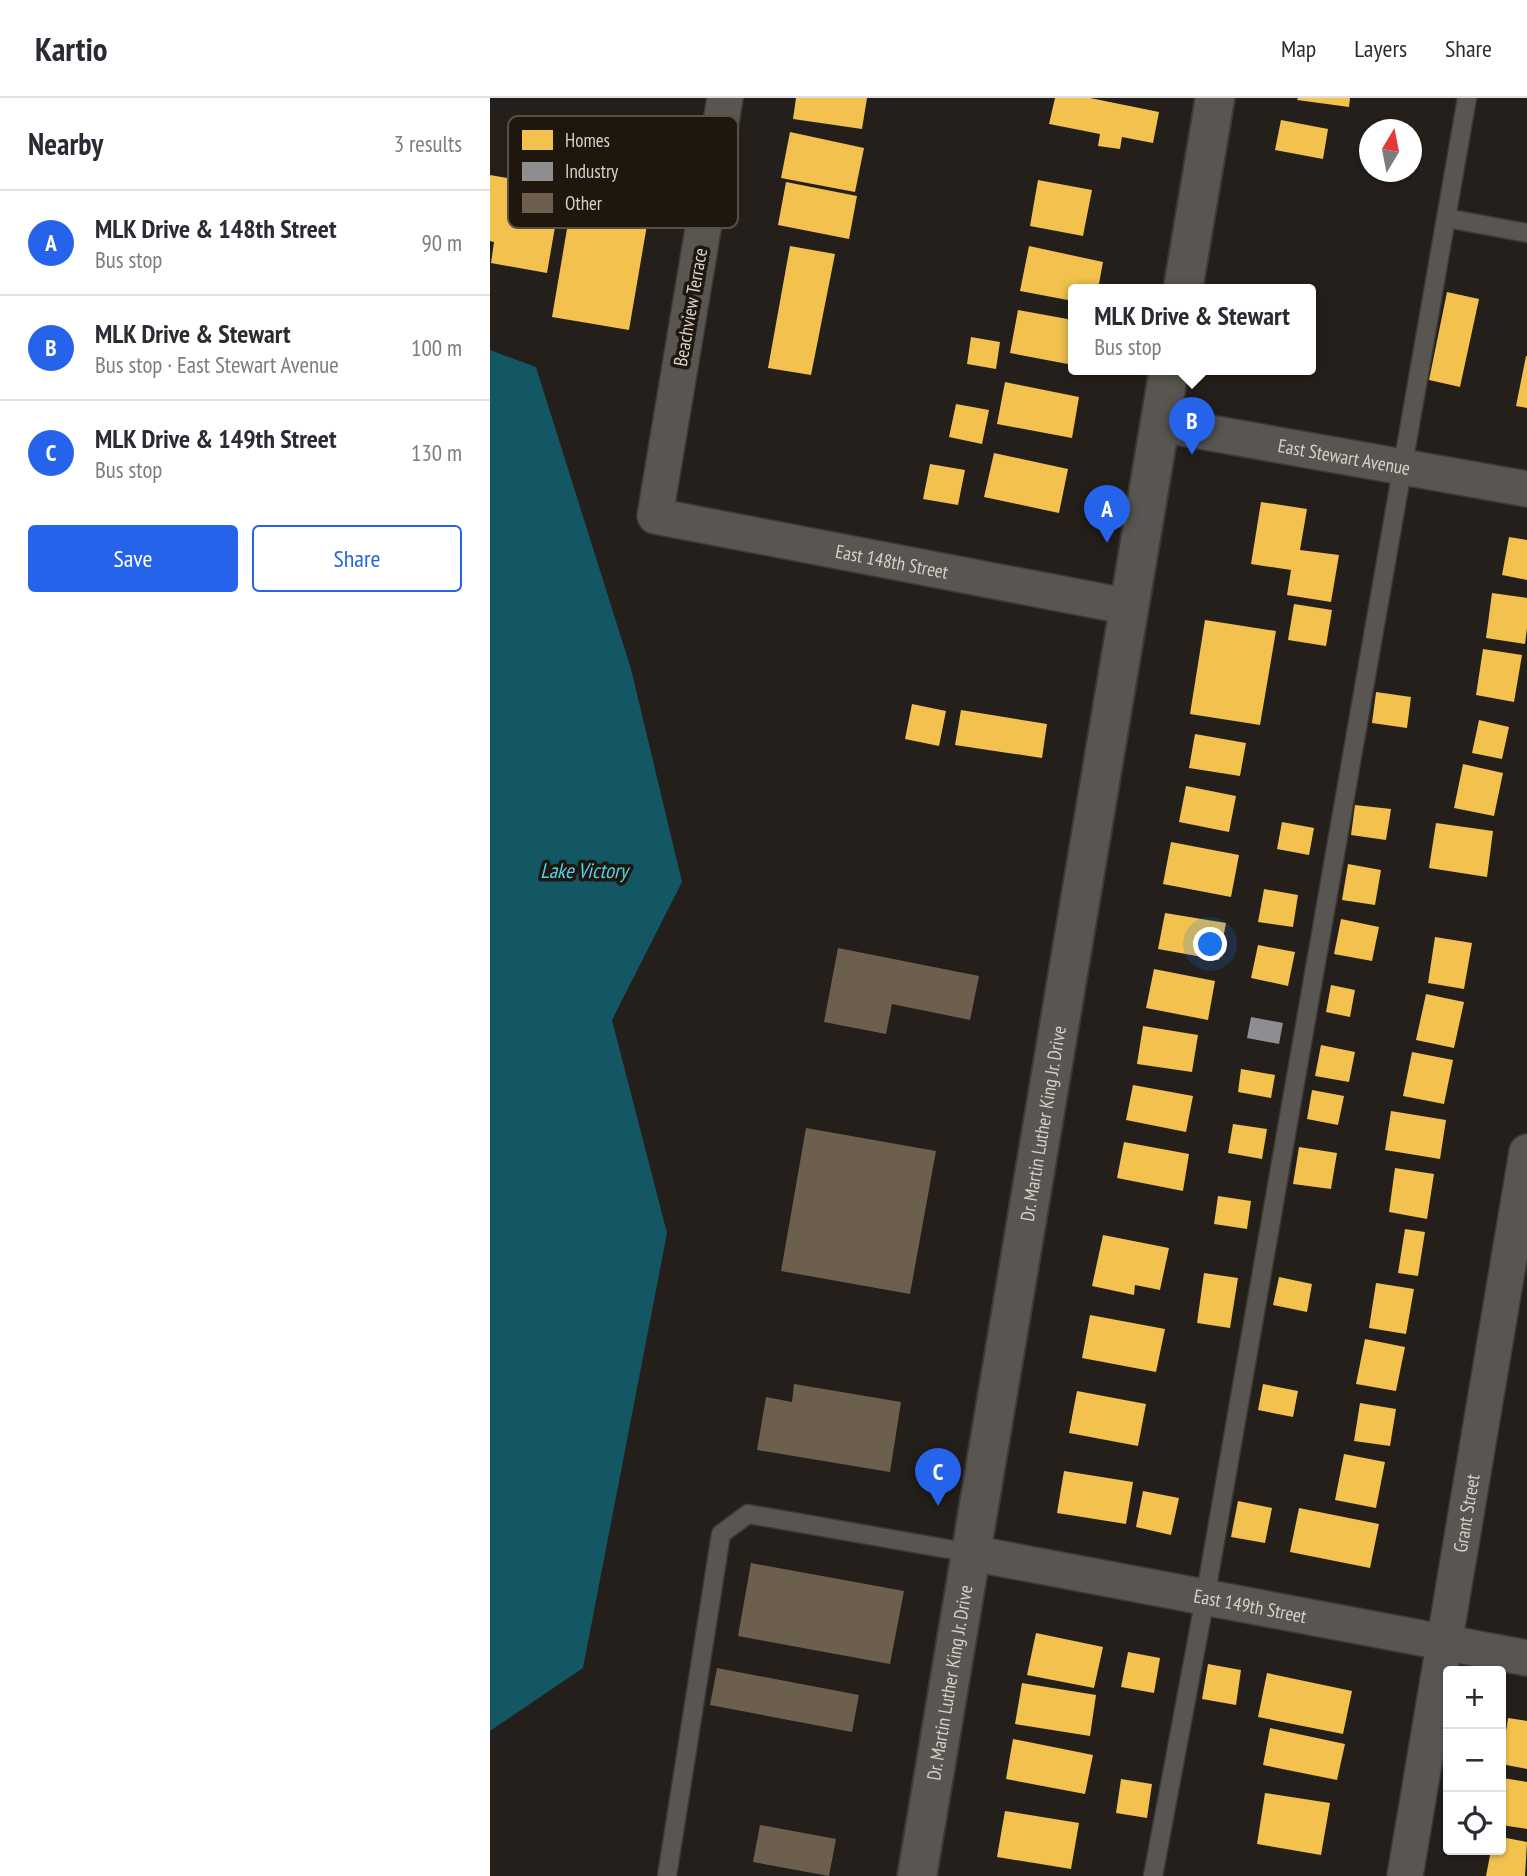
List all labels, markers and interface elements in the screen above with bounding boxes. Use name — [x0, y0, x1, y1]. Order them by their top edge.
text: Kartio — [35, 27, 108, 70]
text: Map — [1281, 33, 1316, 64]
text: Layers — [1354, 33, 1407, 64]
text: Share — [1445, 33, 1492, 64]
legend — [508, 116, 738, 228]
north arrow — [1359, 119, 1422, 182]
text: Nearby — [28, 124, 103, 163]
text: Homes — [565, 128, 610, 152]
text: 3 results — [394, 129, 462, 158]
text: Industry — [565, 159, 619, 183]
text: Other — [565, 191, 603, 215]
text: MLK Drive & 148th Street — [95, 212, 337, 245]
text: A — [45, 228, 57, 257]
text: 90 m — [421, 228, 462, 257]
text: Bus stop — [95, 245, 162, 274]
street label: Beachview Terrace — [668, 246, 712, 368]
popup — [1068, 284, 1316, 375]
text: MLK Drive & Stewart — [1094, 299, 1290, 332]
text: MLK Drive & Stewart — [95, 317, 290, 350]
text: Bus stop — [1094, 332, 1162, 361]
text: B — [45, 333, 57, 362]
text: 100 m — [411, 333, 462, 362]
text: Bus stop · East Stewart Avenue — [95, 350, 339, 379]
pin: B — [1169, 397, 1215, 455]
text: MLK Drive & 149th Street — [95, 422, 337, 455]
street label: East Stewart Avenue — [1276, 433, 1412, 480]
text: C — [46, 438, 56, 467]
text: 130 m — [411, 438, 462, 467]
text: Bus stop — [95, 455, 162, 484]
pin: A — [1084, 485, 1130, 543]
button: Save — [28, 525, 238, 592]
button: Share — [252, 525, 462, 592]
street label: East 148th Street — [834, 539, 951, 584]
water label: Lake Victory — [540, 857, 631, 884]
your location — [1193, 927, 1227, 961]
street label: Dr. Martin Luther King Jr. Drive — [1015, 1024, 1071, 1223]
pin: C — [915, 1448, 961, 1506]
street label: Grant Street — [1448, 1471, 1485, 1554]
street label: Dr. Martin Luther King Jr. Drive — [921, 1583, 977, 1782]
street label: East 149th Street — [1192, 1583, 1309, 1628]
map controls — [1443, 1666, 1506, 1855]
button: + — [1443, 1666, 1506, 1729]
button: − — [1443, 1729, 1506, 1792]
button: locate — [1443, 1792, 1506, 1855]

